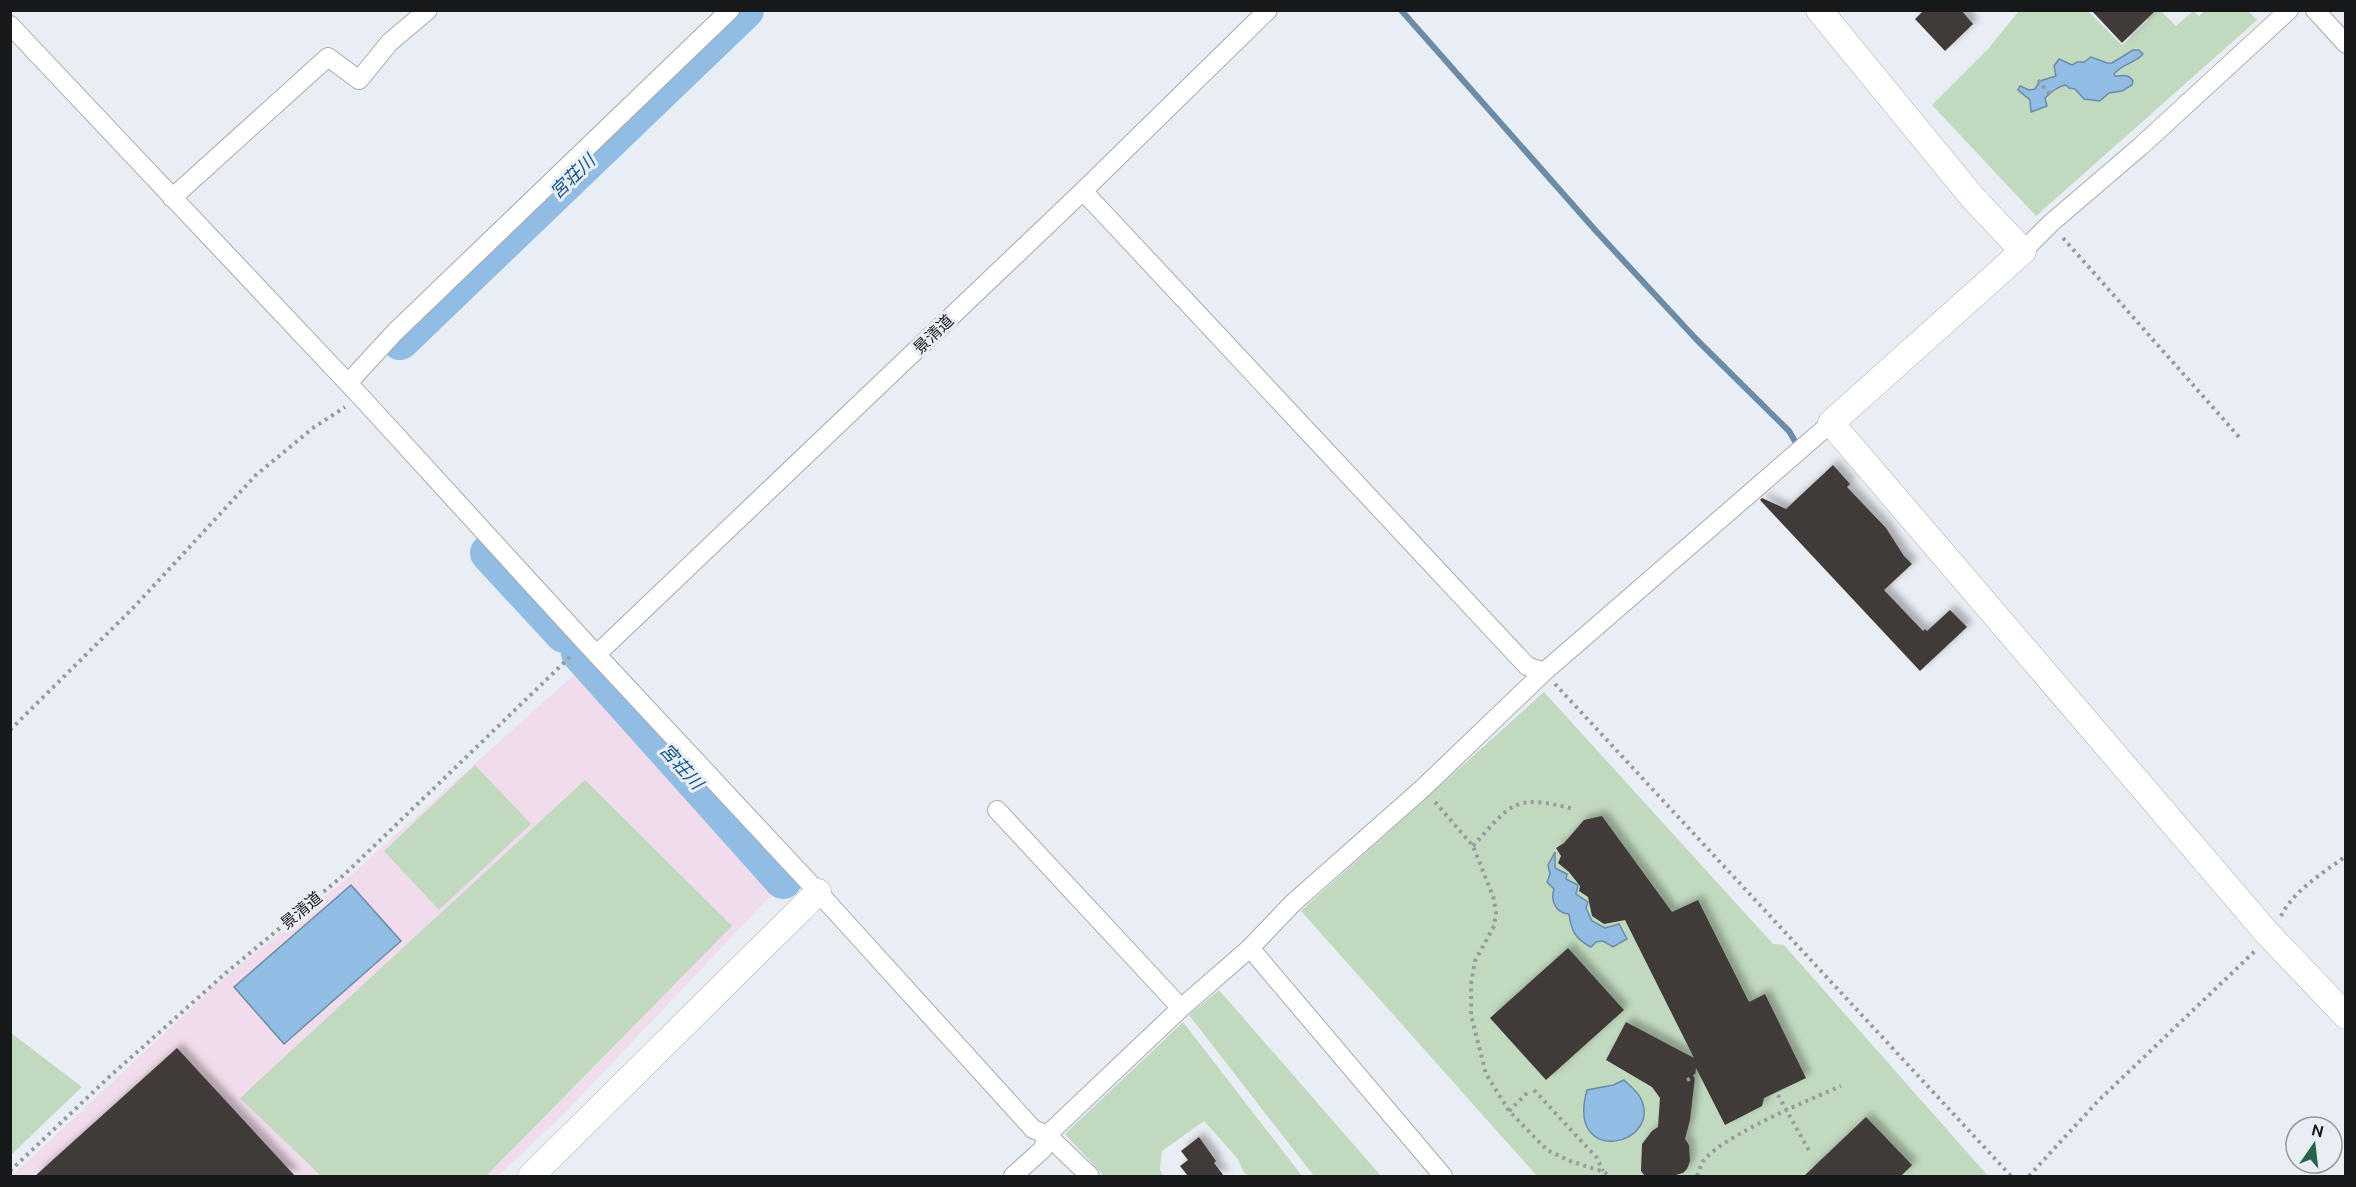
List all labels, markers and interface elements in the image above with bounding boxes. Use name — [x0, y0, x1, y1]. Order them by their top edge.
water label: 宮荘川 — [546, 149, 600, 202]
street label: 景清道 — [909, 311, 957, 357]
water label: 宮荘川 — [657, 739, 709, 794]
street label: 景清道 — [277, 888, 325, 932]
north arrow — [2284, 1115, 2344, 1175]
text: N — [2310, 1120, 2326, 1141]

